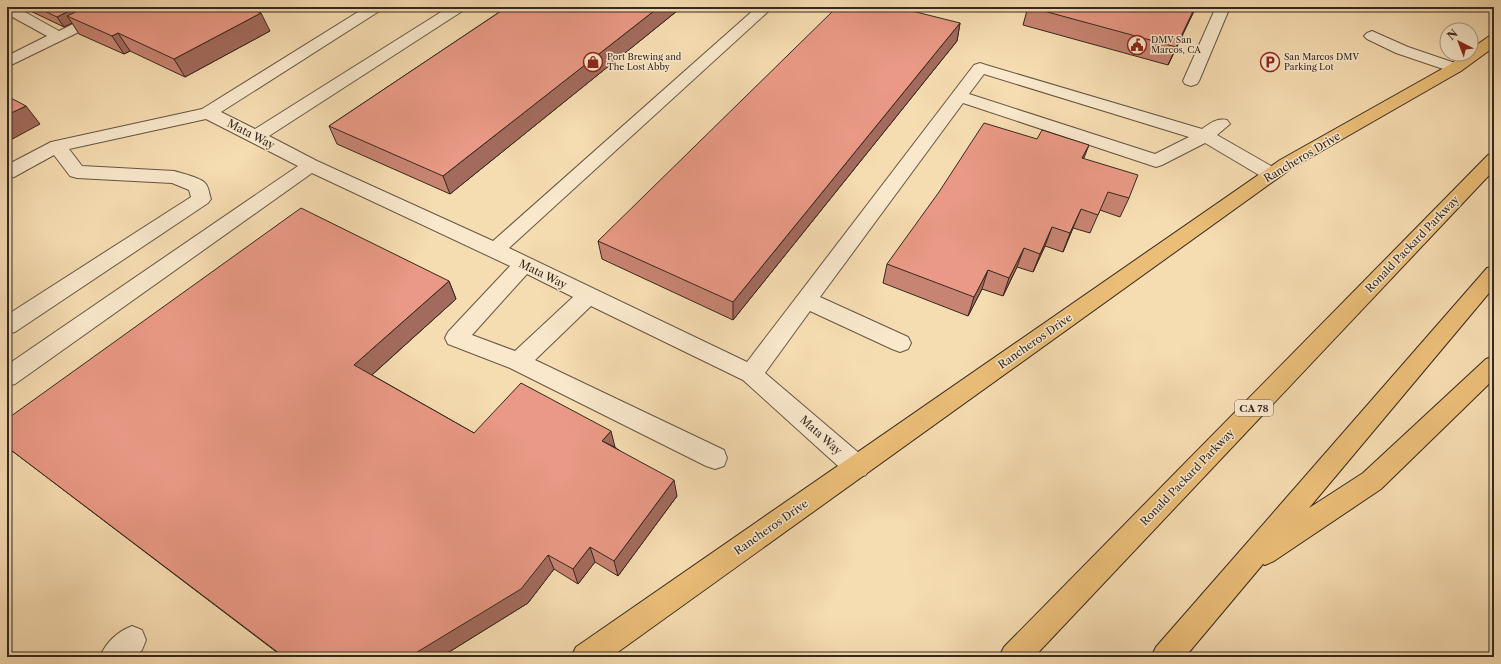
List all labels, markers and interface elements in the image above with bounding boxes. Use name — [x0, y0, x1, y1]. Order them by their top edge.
north arrow — [1439, 22, 1479, 62]
text: N — [1444, 26, 1461, 43]
public building icon: DMV San Marcos, CA — [1126, 34, 1148, 56]
place label: DMV San Marcos, CA — [1151, 34, 1201, 55]
shop icon: Port Brewing and The Lost Abby — [582, 51, 604, 73]
place label: Port Brewing and The Lost Abby — [607, 51, 682, 72]
parking icon: San Marcos DMV Parking Lot — [1259, 51, 1281, 73]
place label: San Marcos DMV Parking Lot — [1284, 51, 1359, 72]
street label: Mata Way — [225, 116, 278, 152]
street label: Rancheros Drive — [1261, 129, 1343, 185]
street label: Ronald Packard Parkway — [1362, 192, 1462, 295]
street label: Mata Way — [517, 256, 570, 292]
street label: Rancheros Drive — [995, 310, 1075, 372]
road number: CA 78 — [1235, 400, 1273, 416]
street label: Mata Way — [797, 413, 846, 458]
street label: Ronald Packard Parkway — [1137, 425, 1237, 528]
street label: Rancheros Drive — [731, 496, 811, 558]

